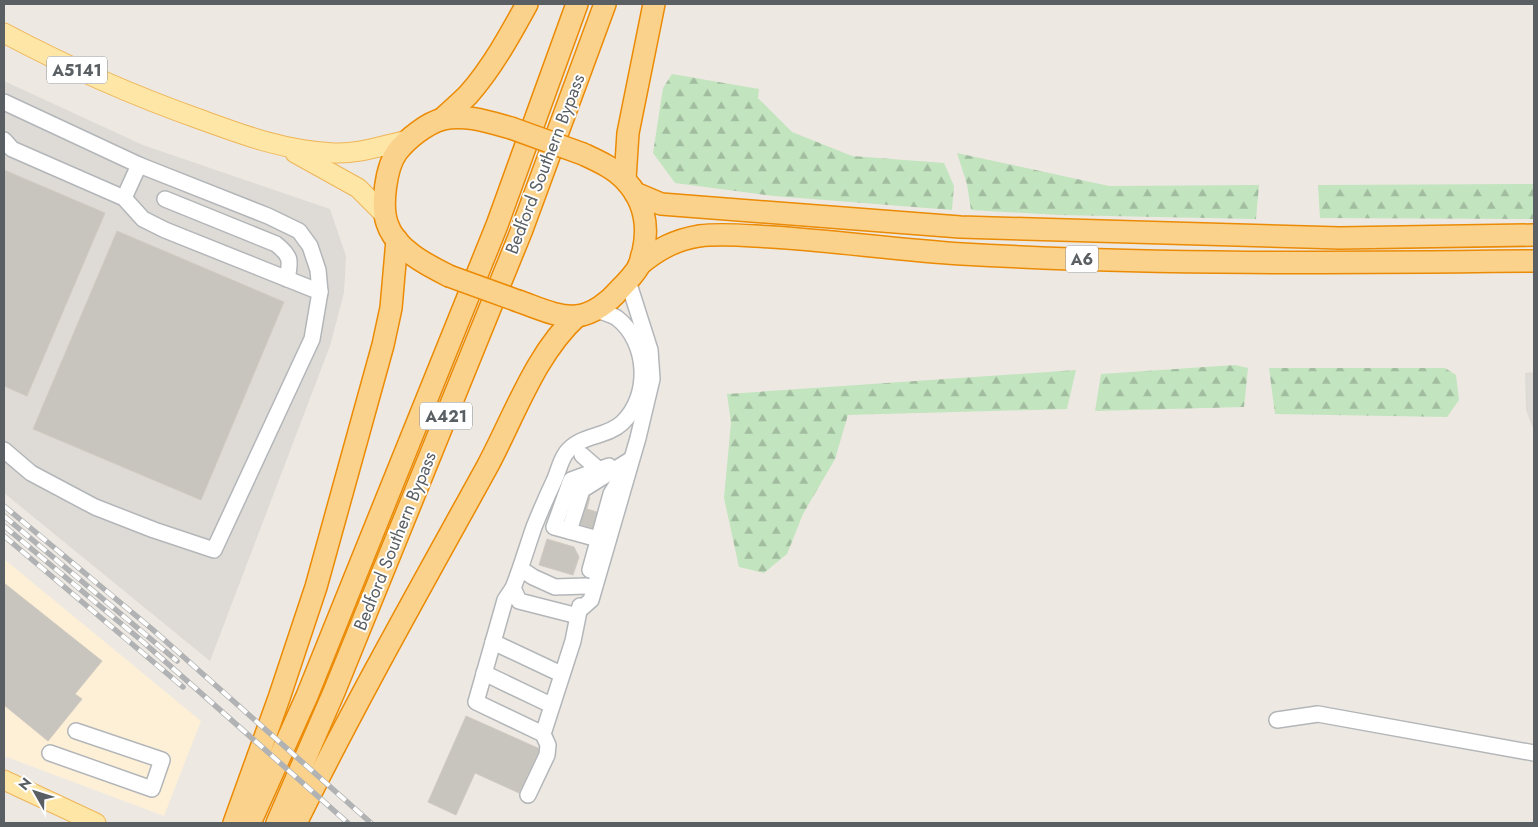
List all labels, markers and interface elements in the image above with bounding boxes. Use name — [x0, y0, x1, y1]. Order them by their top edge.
road number: A5141 — [47, 56, 107, 84]
street label: Bedford Southern Bypass — [499, 70, 591, 258]
road number: A6 — [1066, 245, 1098, 272]
road number: A421 — [420, 402, 472, 430]
street label: Bedford Southern Bypass — [347, 448, 443, 634]
north arrow — [10, 767, 60, 817]
text: N — [14, 773, 36, 794]

